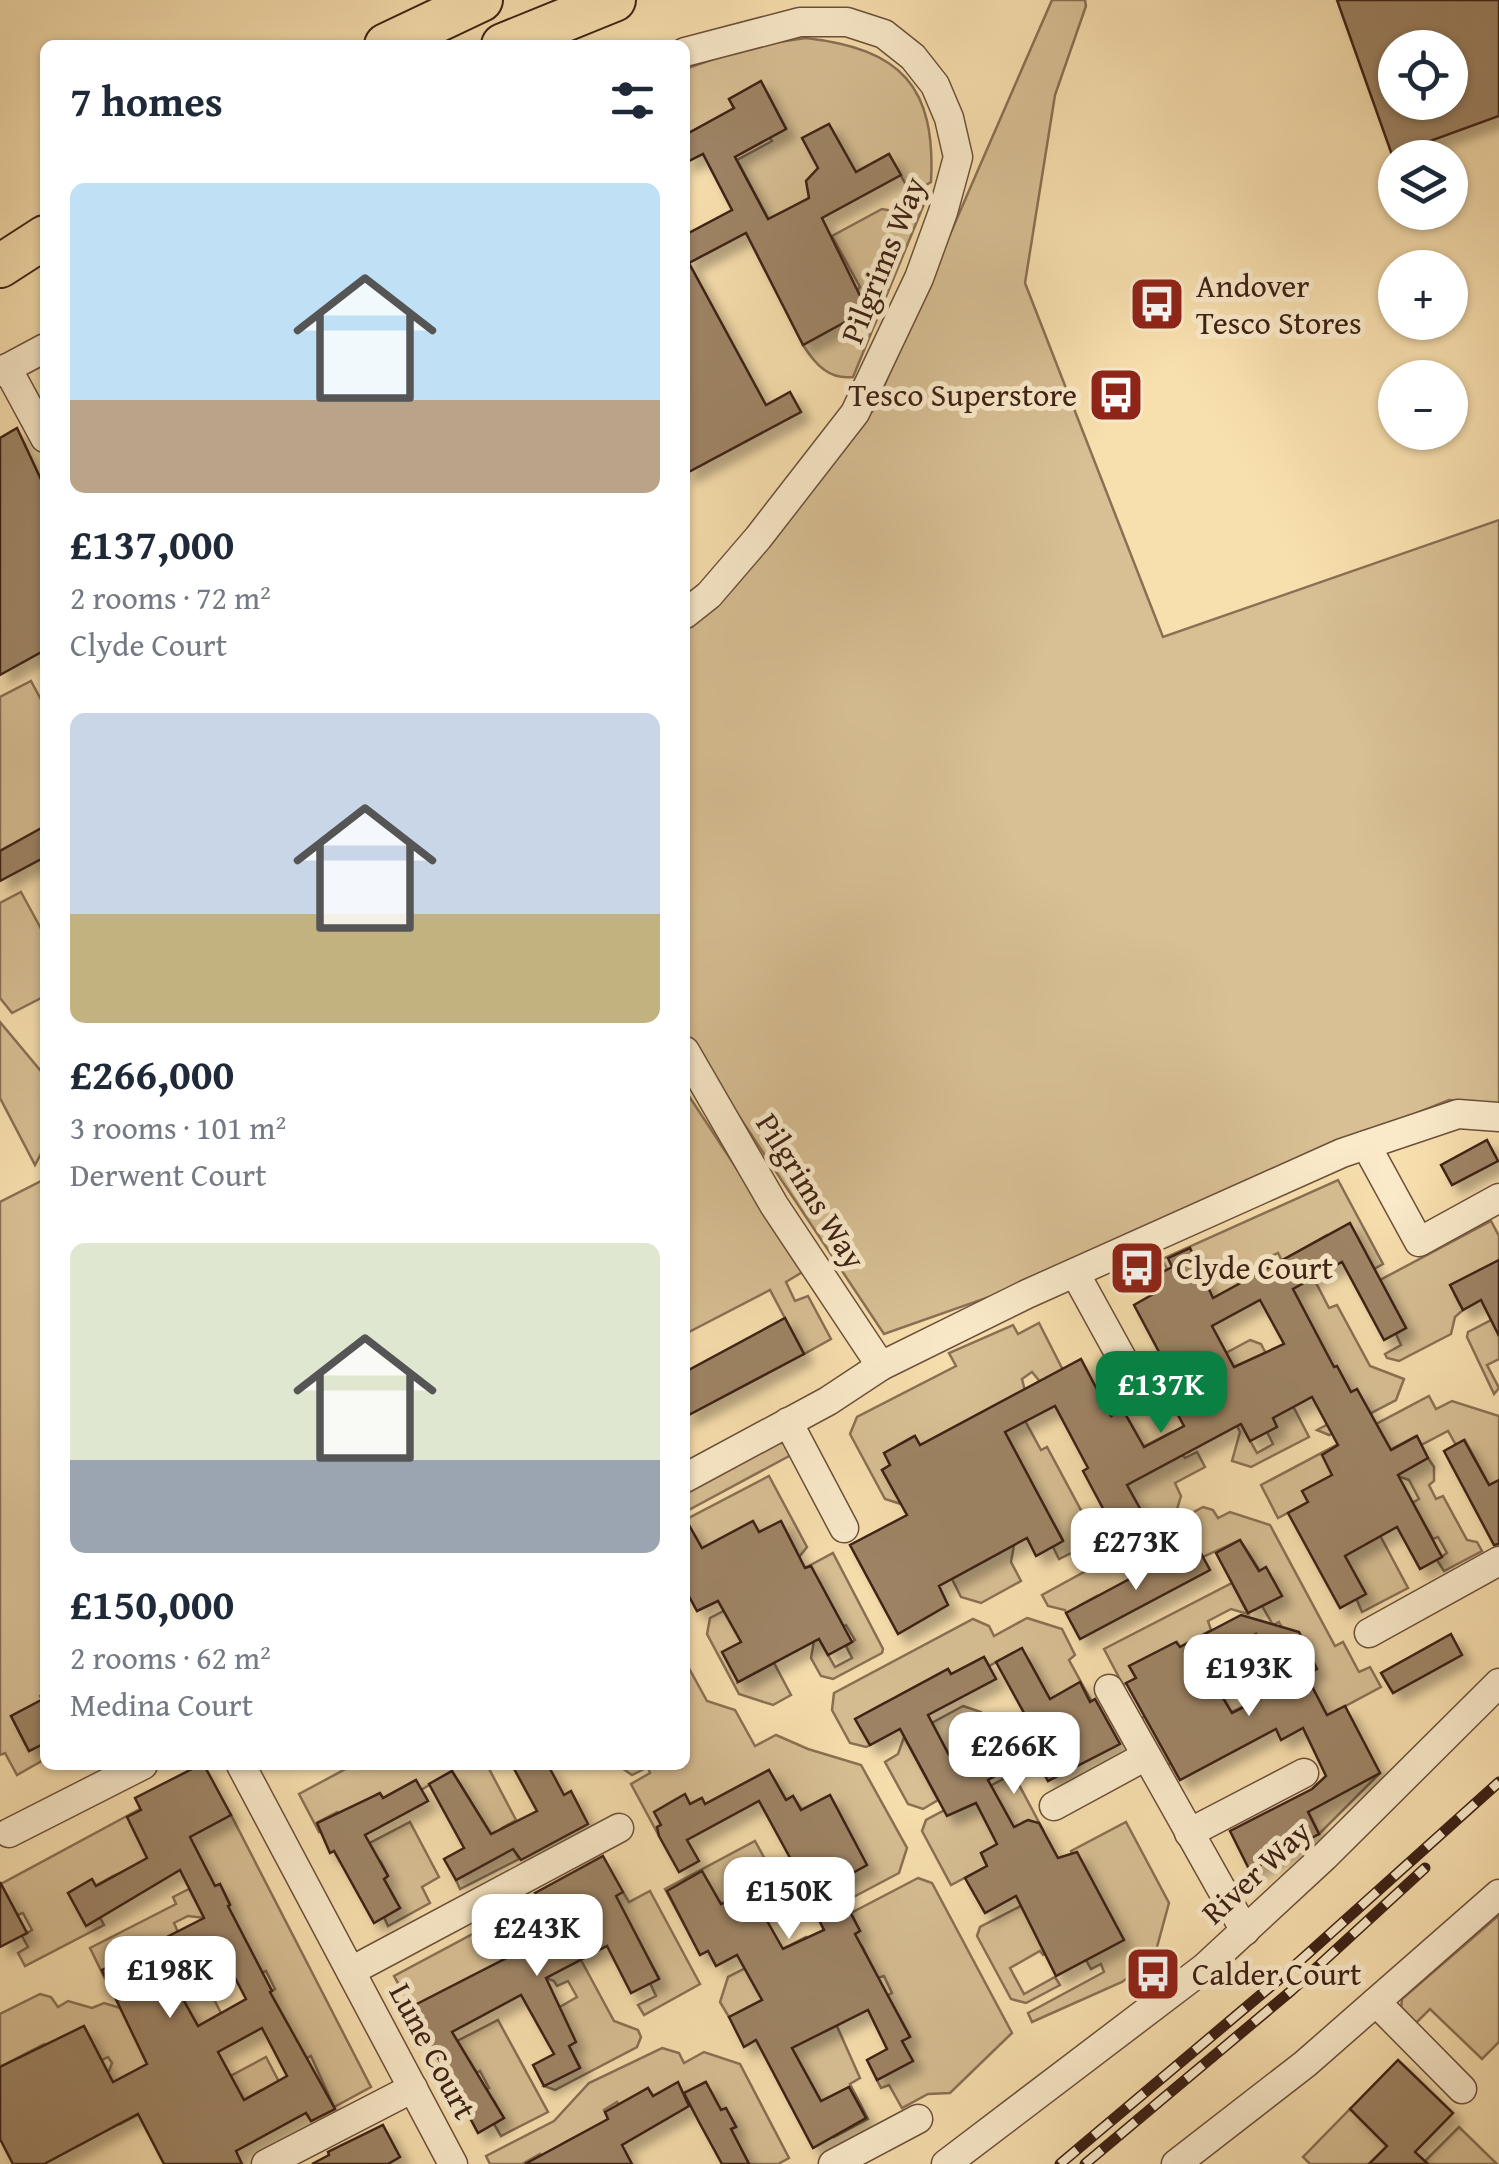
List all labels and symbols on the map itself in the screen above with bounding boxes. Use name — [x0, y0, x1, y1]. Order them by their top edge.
street label: Pilgrims Way — [828, 169, 937, 350]
place label: Andover Tesco Stores — [1196, 262, 1362, 346]
bus stop icon: Andover Tesco Stores — [1127, 274, 1187, 334]
bus stop icon: Tesco Superstore — [1086, 365, 1146, 425]
place label: Tesco Superstore — [849, 371, 1077, 418]
street label: Pilgrims Way — [745, 1104, 878, 1278]
bus stop icon: Clyde Court — [1107, 1238, 1167, 1298]
place label: Clyde Court — [1176, 1244, 1333, 1291]
pin: £137K — [1091, 1351, 1231, 1436]
pin: £273K — [1066, 1508, 1206, 1593]
pin: £193K — [1179, 1634, 1319, 1719]
pin: £266K — [944, 1712, 1084, 1797]
street label: River Way — [1190, 1808, 1321, 1935]
pin: £150K — [719, 1857, 859, 1942]
pin: £243K — [467, 1894, 607, 1979]
pin: £198K — [100, 1936, 240, 2021]
bus stop icon: Calder Court — [1123, 1944, 1183, 2004]
place label: Calder Court — [1192, 1950, 1361, 1997]
street label: Lune Court — [378, 1974, 489, 2127]

